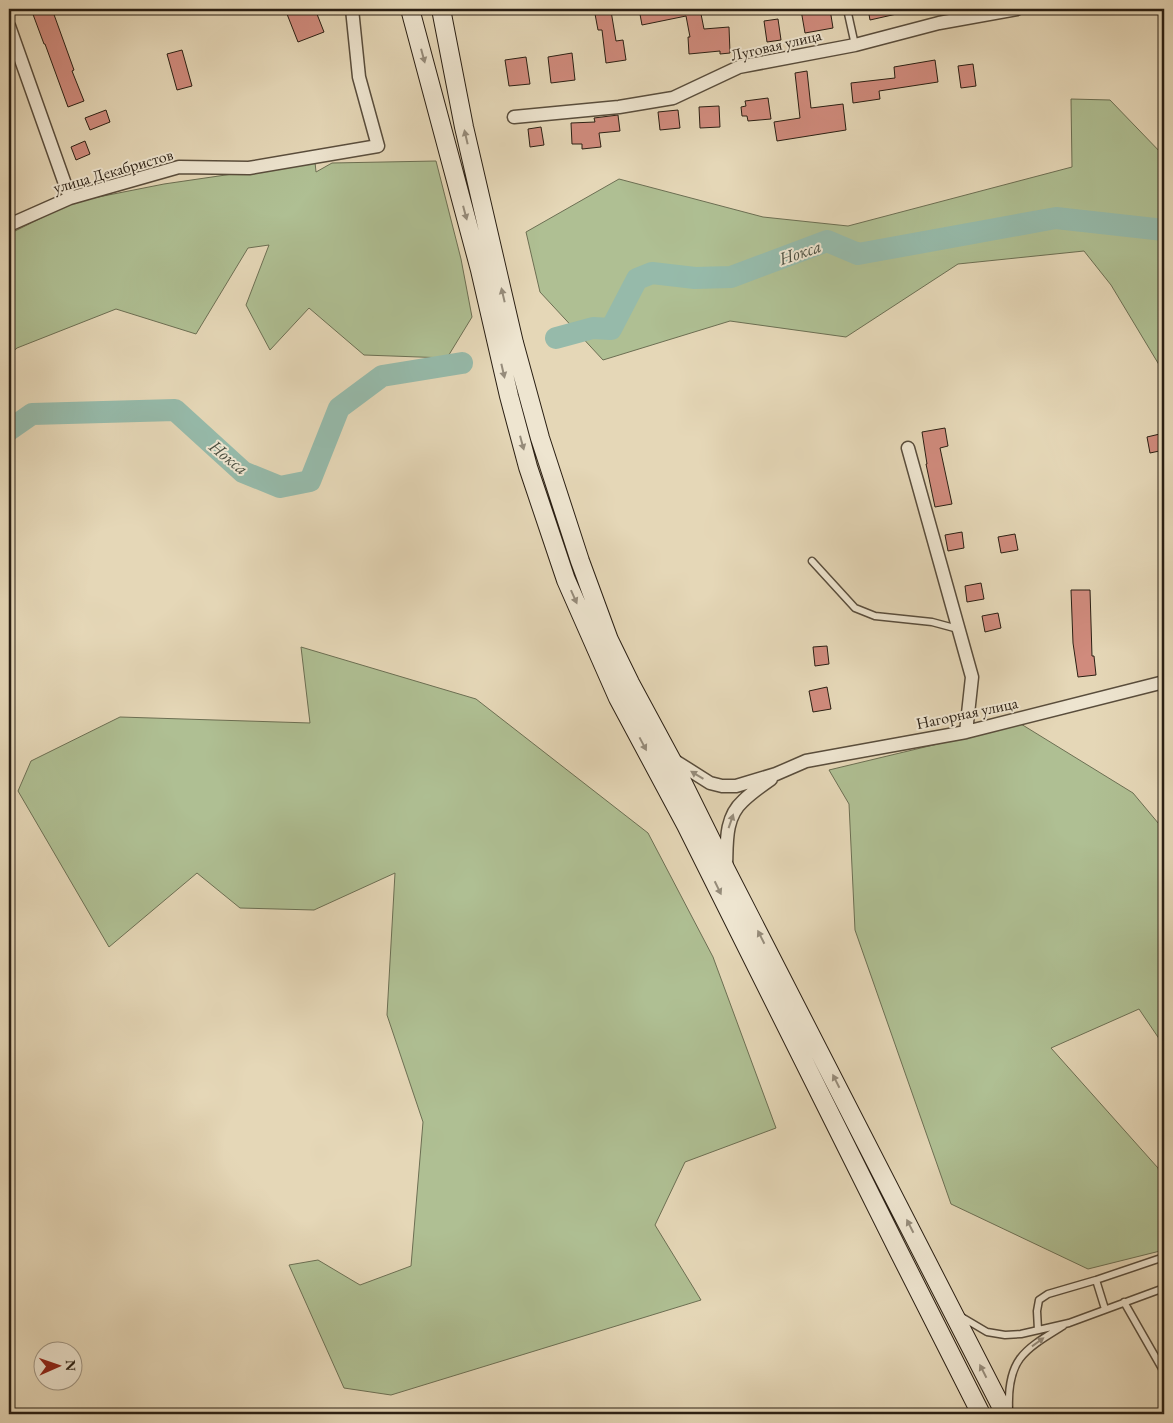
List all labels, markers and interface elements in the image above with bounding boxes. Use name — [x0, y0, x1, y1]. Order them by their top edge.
street label: Луговая улица — [728, 24, 824, 66]
one-way arrow — [419, 48, 427, 63]
one-way arrow — [462, 130, 470, 145]
street label: улица Декабристов — [51, 144, 176, 198]
one-way arrow — [461, 205, 469, 220]
water label: Нокса — [775, 234, 824, 270]
one-way arrow — [499, 288, 507, 303]
one-way arrow — [499, 363, 507, 378]
water label: Нокса — [204, 434, 253, 480]
one-way arrow — [518, 436, 526, 451]
one-way arrow — [570, 590, 578, 604]
street label: Нагорная улица — [914, 692, 1020, 734]
one-way arrow — [639, 737, 647, 751]
one-way arrow — [690, 771, 703, 780]
one-way arrow — [727, 814, 735, 829]
one-way arrow — [714, 881, 722, 896]
one-way arrow — [757, 930, 765, 944]
one-way arrow — [832, 1074, 840, 1088]
one-way arrow — [906, 1219, 914, 1233]
one-way arrow — [1031, 1337, 1045, 1347]
north arrow — [32, 1340, 82, 1390]
text: N — [62, 1360, 80, 1372]
one-way arrow — [979, 1364, 987, 1378]

